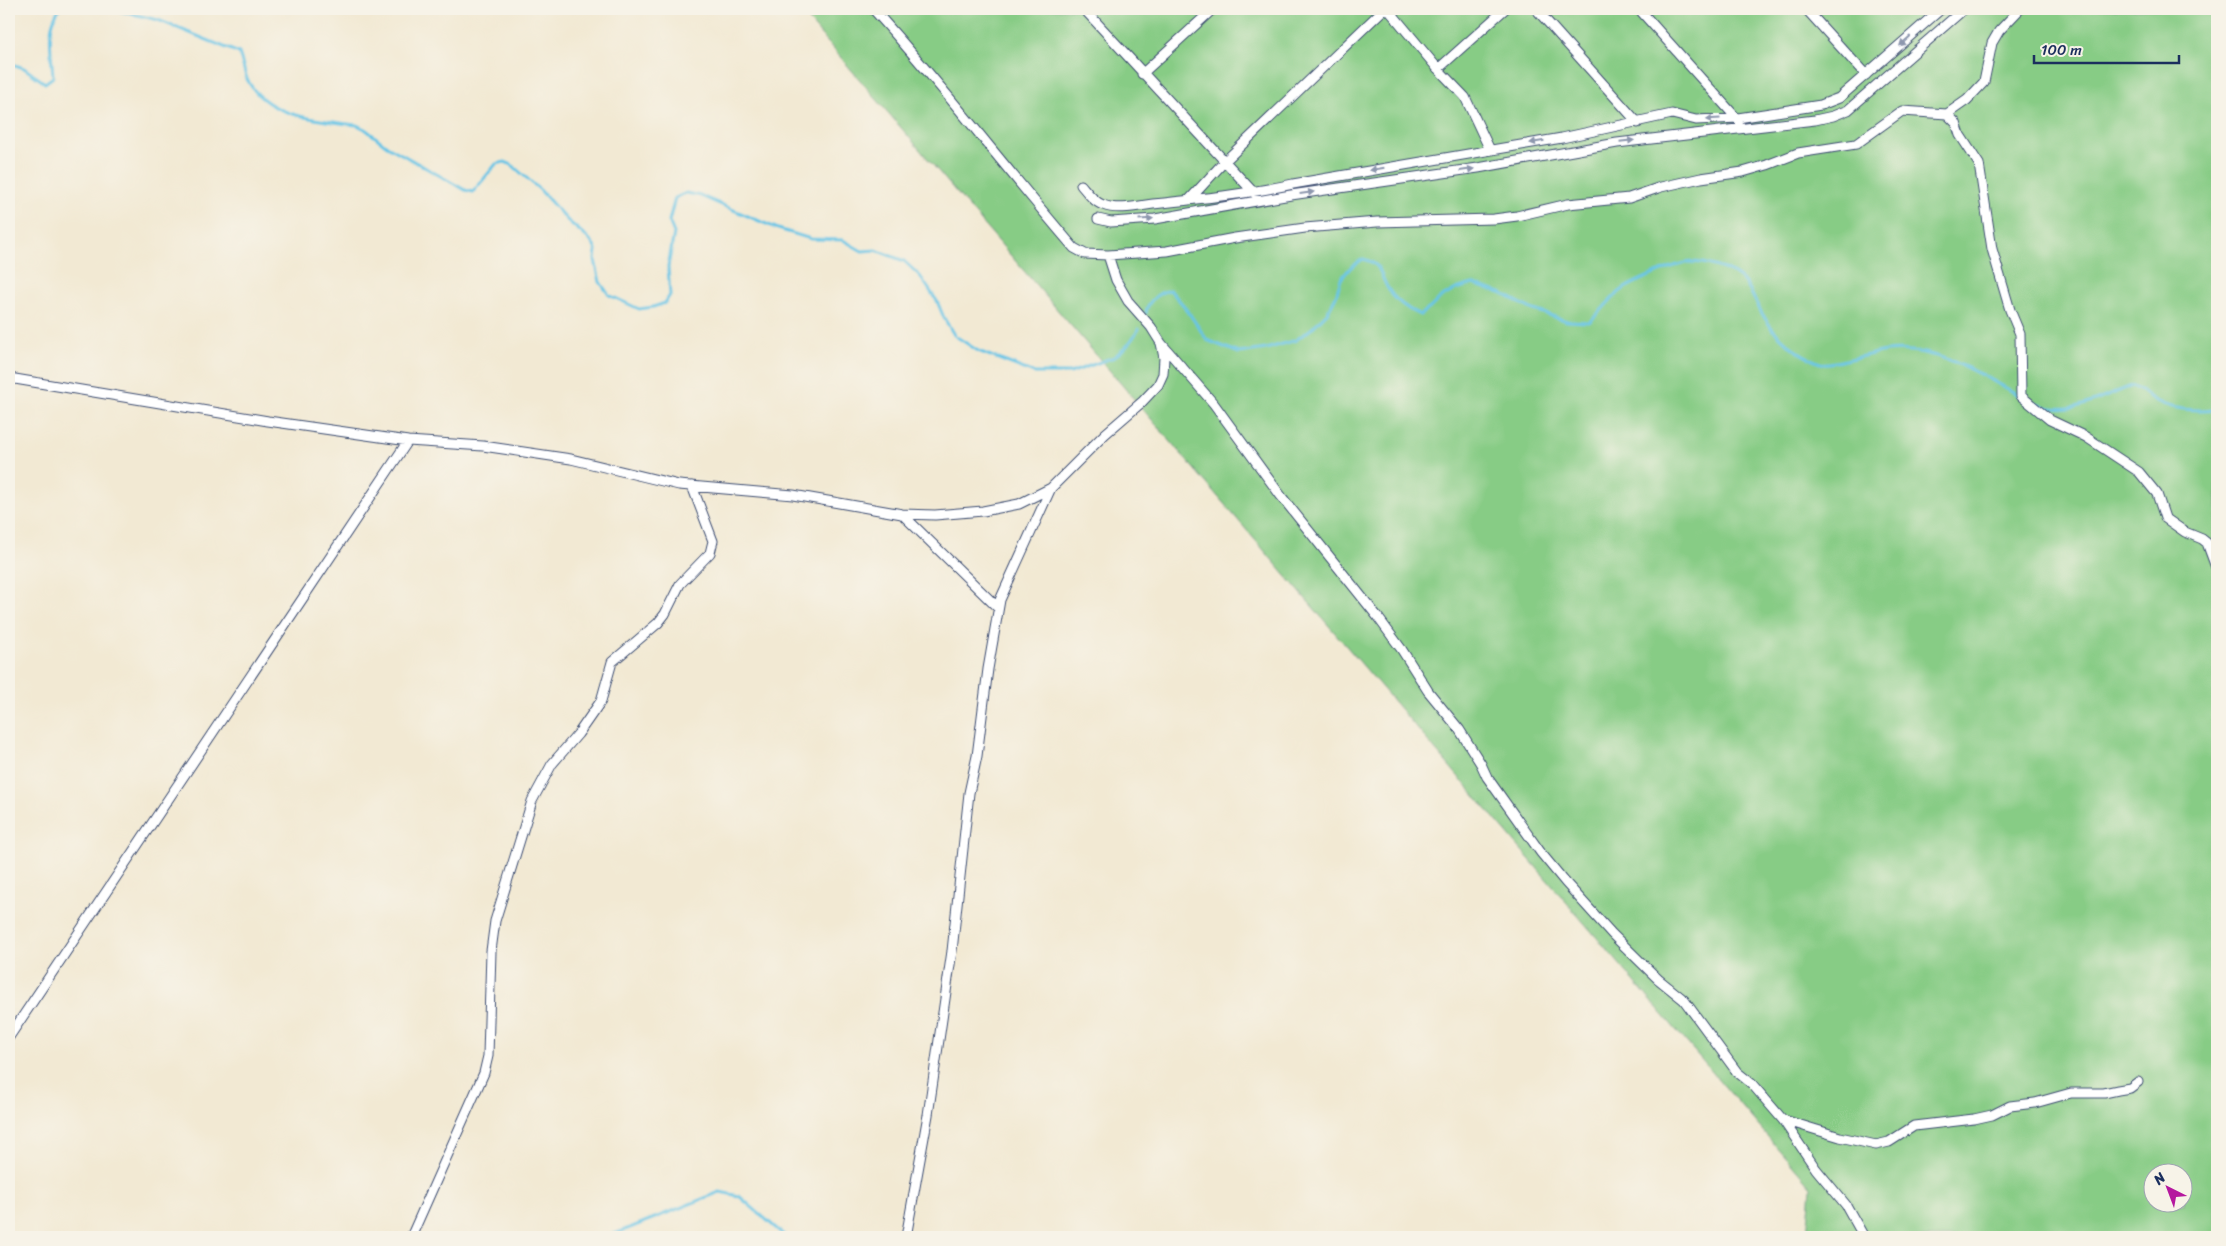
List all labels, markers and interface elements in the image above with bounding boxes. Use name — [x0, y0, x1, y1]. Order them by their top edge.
scale bar — [2034, 32, 2178, 64]
one-way arrow — [1899, 35, 1911, 47]
text: 100 m — [2041, 37, 2082, 63]
one-way arrow — [1705, 116, 1721, 124]
one-way arrow — [1620, 137, 1636, 145]
one-way arrow — [1529, 139, 1545, 147]
one-way arrow — [1368, 166, 1384, 174]
one-way arrow — [1460, 166, 1476, 174]
one-way arrow — [1299, 189, 1315, 197]
one-way arrow — [1138, 215, 1154, 223]
north arrow — [2144, 1164, 2194, 1214]
text: N — [2147, 1166, 2172, 1192]

